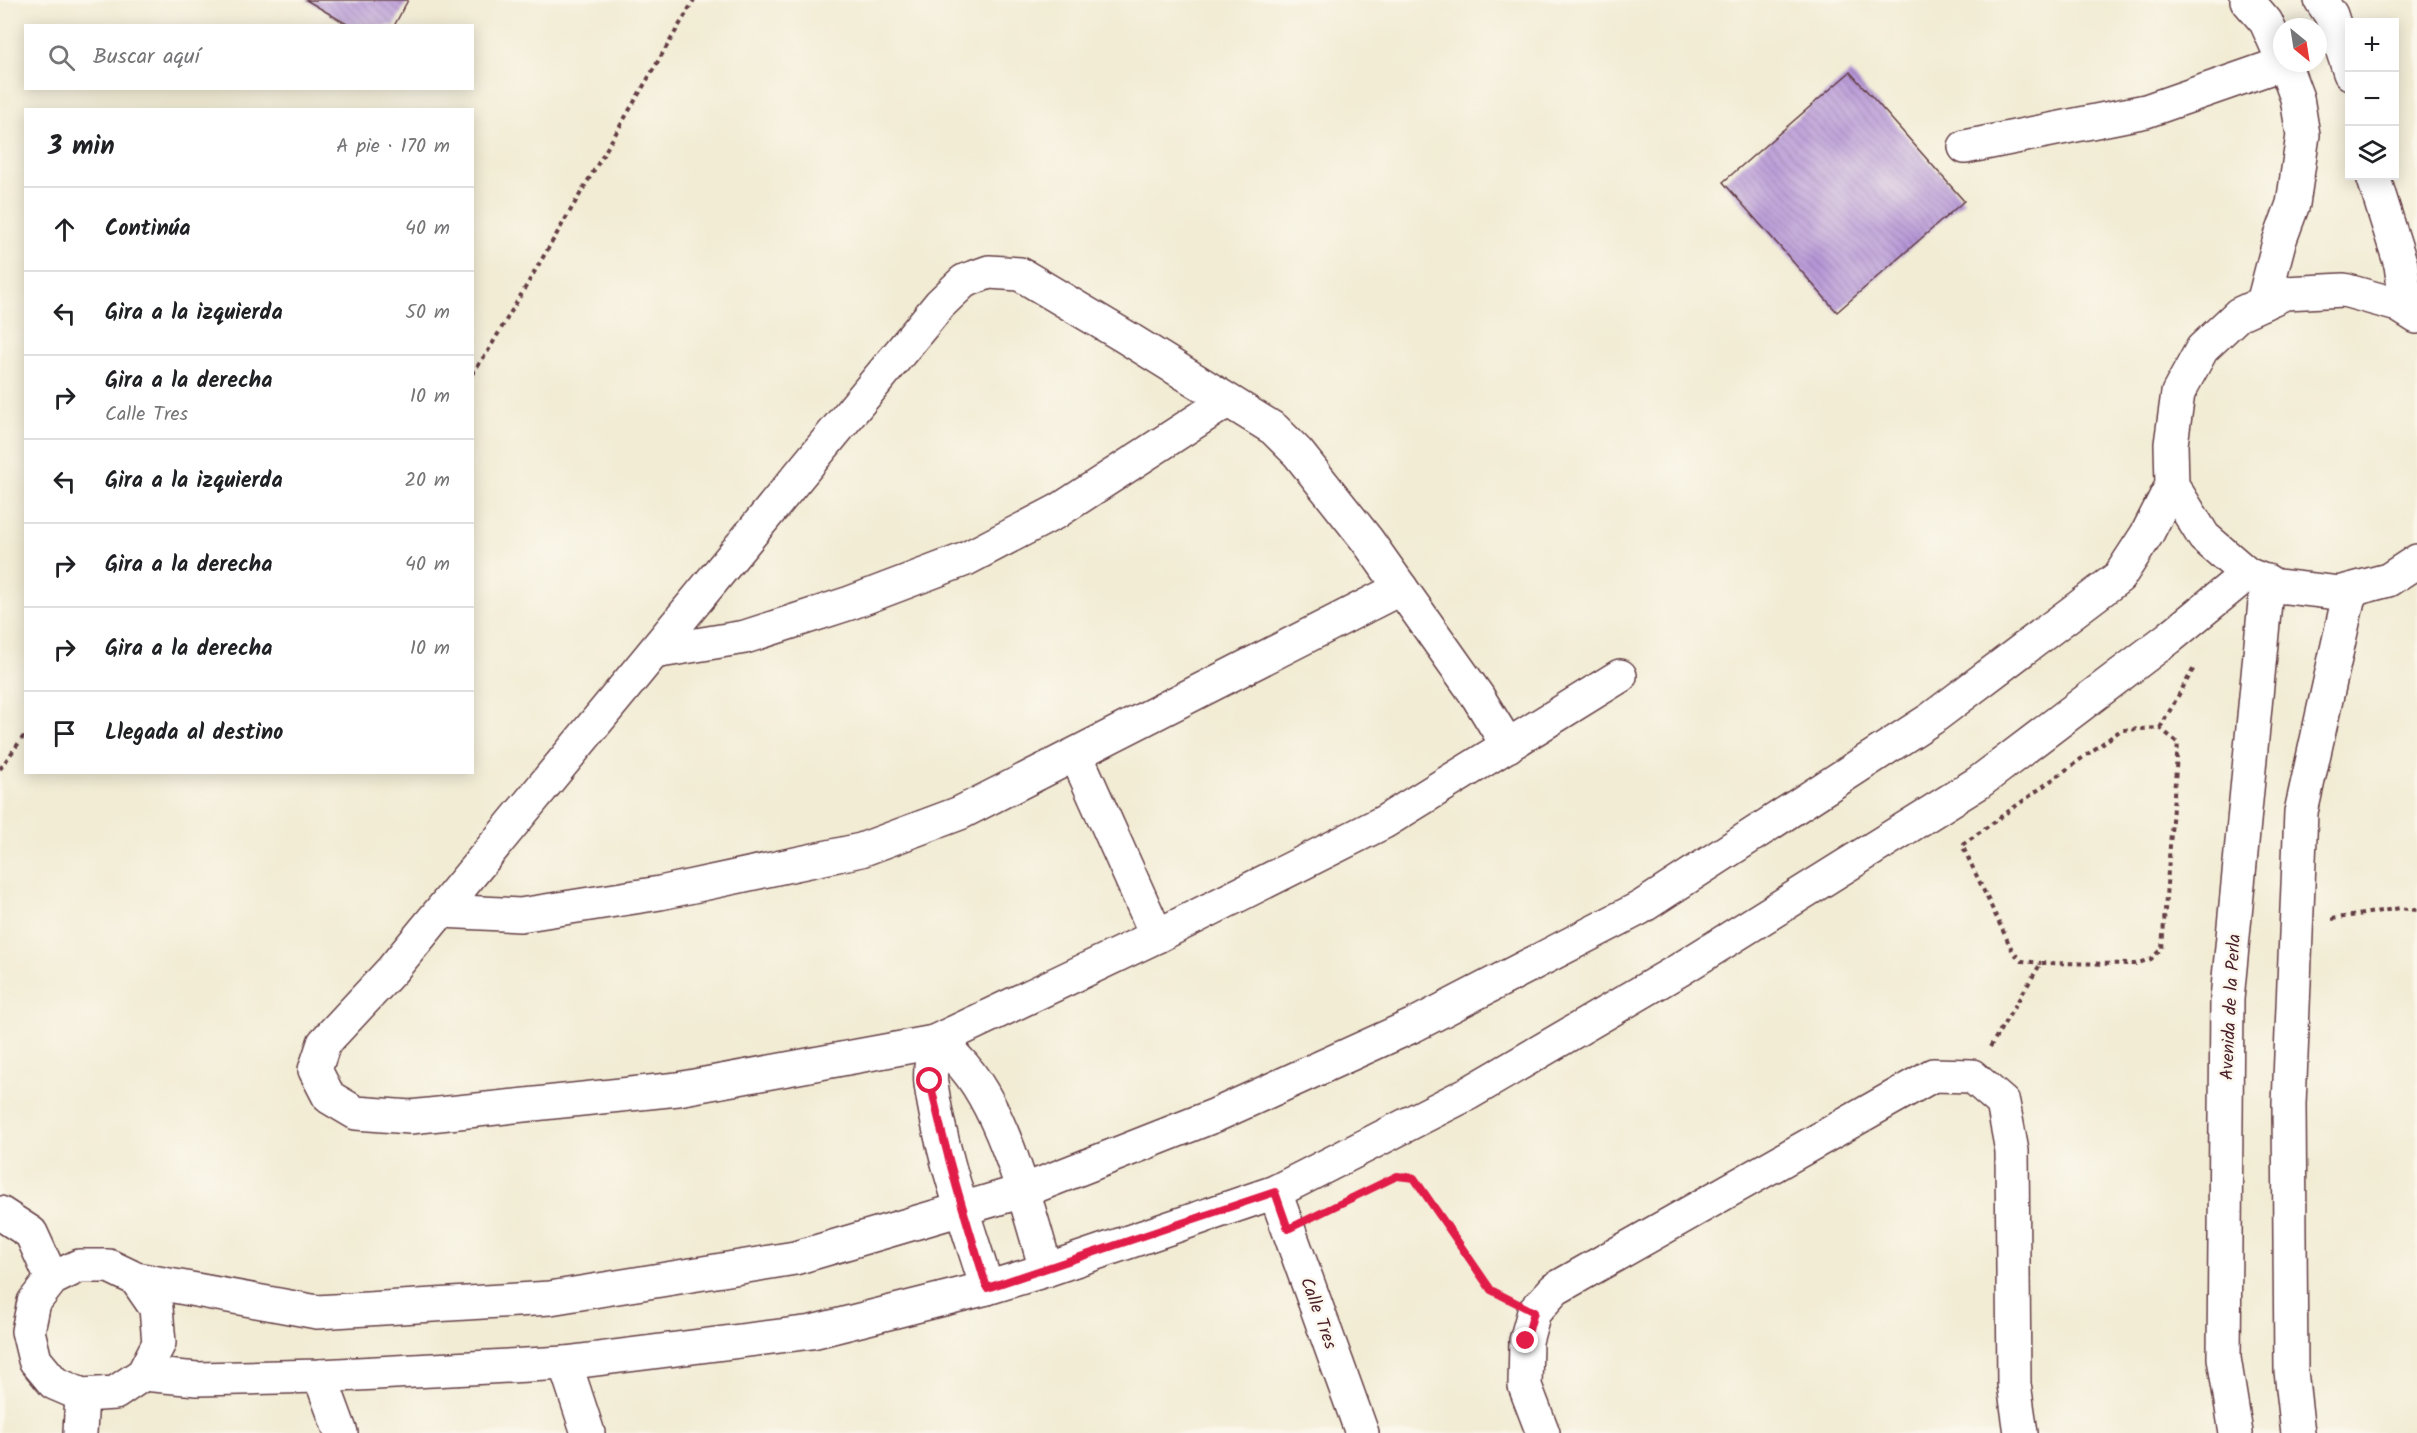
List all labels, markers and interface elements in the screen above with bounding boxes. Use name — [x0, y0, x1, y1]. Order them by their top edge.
north arrow — [2273, 18, 2327, 72]
map controls — [2345, 18, 2399, 180]
button: + — [2345, 18, 2399, 72]
search box — [24, 24, 474, 90]
text: Buscar aquí — [93, 40, 200, 75]
icon: search — [45, 41, 78, 74]
button: − — [2345, 72, 2399, 126]
text: 3 min — [48, 126, 115, 168]
button: layers — [2345, 126, 2399, 180]
text: A pie · 170 m — [336, 131, 450, 163]
text: Continúa — [105, 212, 190, 247]
icon: ahead — [48, 213, 81, 246]
text: 40 m — [405, 213, 450, 245]
text: Gira a la izquierda — [105, 296, 283, 331]
icon: left — [48, 297, 81, 330]
text: 50 m — [405, 297, 450, 329]
text: Gira a la derecha — [105, 364, 272, 399]
icon: right — [48, 381, 81, 414]
text: 10 m — [410, 381, 450, 413]
text: Calle Tres — [105, 399, 188, 431]
text: Gira a la izquierda — [105, 464, 283, 499]
icon: left — [48, 465, 81, 498]
text: 20 m — [404, 465, 450, 497]
text: Gira a la derecha — [105, 548, 272, 583]
icon: right — [48, 549, 81, 582]
text: 40 m — [405, 549, 450, 581]
text: Gira a la derecha — [105, 632, 272, 667]
icon: right — [48, 633, 81, 666]
text: 10 m — [410, 633, 450, 665]
text: Llegada al destino — [105, 716, 283, 751]
icon: arrive — [48, 717, 81, 750]
street label: Avenida de la Perla — [2213, 933, 2250, 1081]
route start — [916, 1067, 942, 1093]
street label: Calle Tres — [1291, 1273, 1344, 1354]
route end — [1512, 1327, 1538, 1353]

